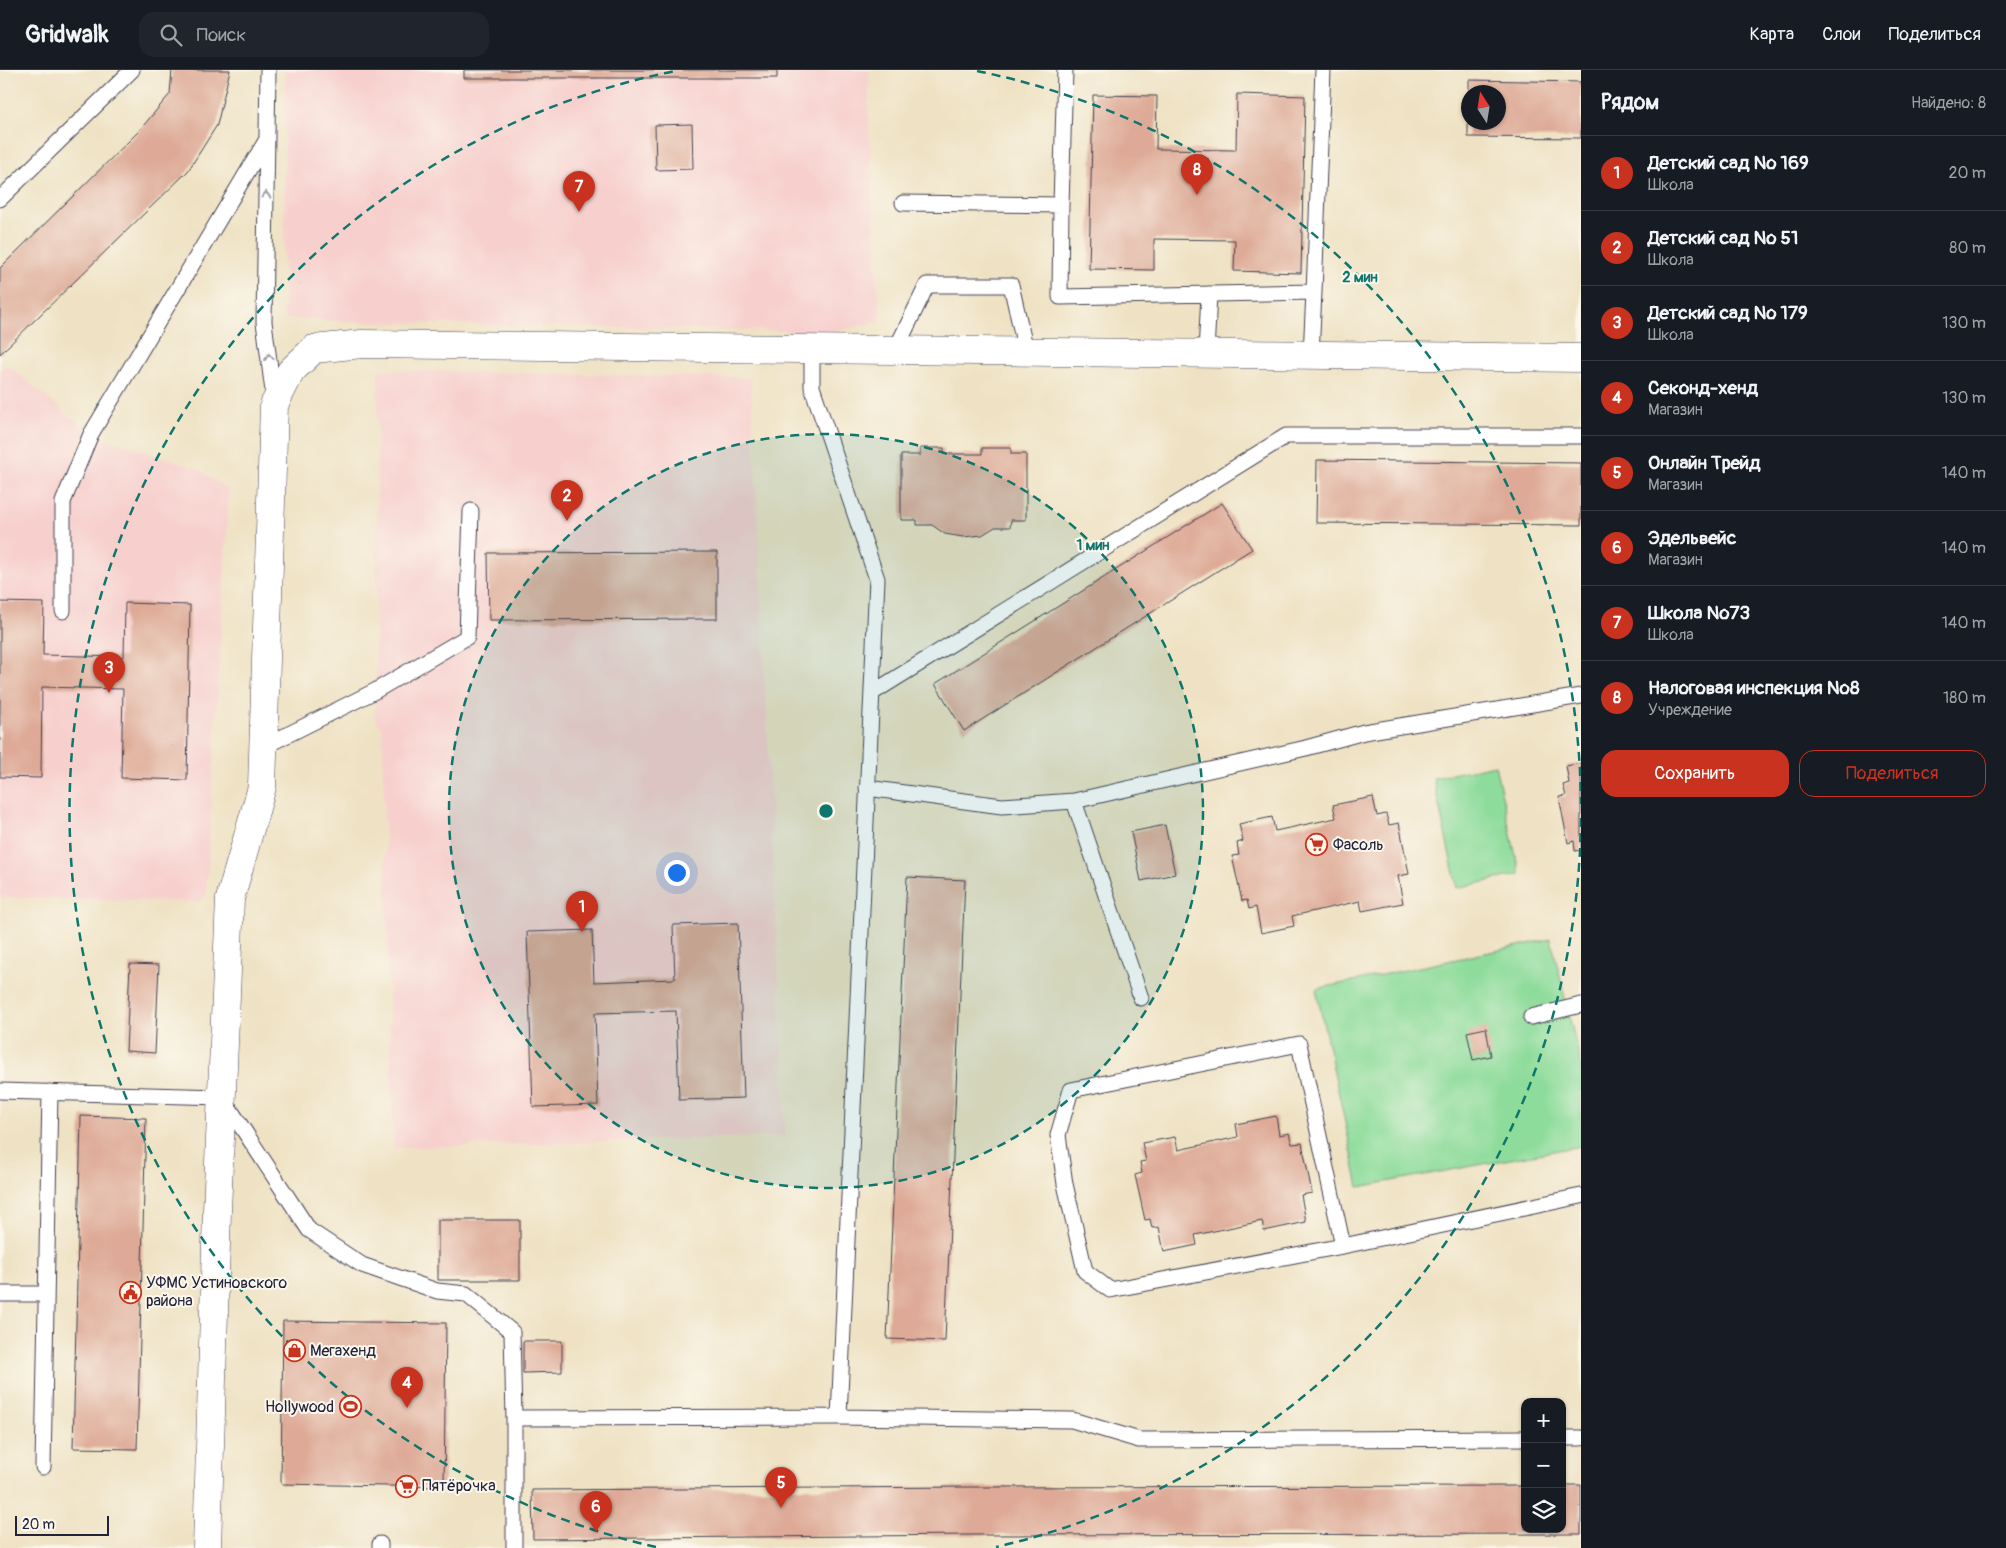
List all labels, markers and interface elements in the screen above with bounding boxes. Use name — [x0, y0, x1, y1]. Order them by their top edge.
search box — [139, 12, 489, 57]
text: Gridwalk — [25, 20, 109, 49]
icon: search — [157, 21, 185, 49]
text: Поиск — [197, 23, 246, 47]
text: Карта — [1750, 23, 1794, 46]
text: Слои — [1822, 23, 1860, 46]
text: Поделиться — [1888, 23, 1981, 46]
north arrow — [1461, 85, 1506, 130]
text: Рядом — [1601, 89, 1659, 116]
text: Найдено: 8 — [1911, 93, 1986, 113]
text: Детский сад № 169 — [1648, 151, 1809, 175]
pin: 8 — [1181, 154, 1213, 195]
text: 1 — [1614, 163, 1620, 183]
text: 20 m — [1948, 163, 1986, 183]
pin: 7 — [563, 171, 595, 212]
text: Школа — [1648, 175, 1694, 195]
one-way arrow — [261, 190, 271, 198]
text: Детский сад № 51 — [1648, 226, 1798, 250]
text: 2 — [1613, 238, 1621, 258]
text: 80 m — [1949, 238, 1986, 258]
text: Школа — [1648, 250, 1694, 270]
text: 2 мин — [1342, 268, 1378, 287]
text: Детский сад № 179 — [1648, 301, 1808, 325]
text: 3 — [1613, 313, 1621, 333]
text: 130 m — [1942, 313, 1986, 333]
text: Школа — [1648, 325, 1694, 345]
one-way arrow — [264, 353, 275, 361]
text: Секонд-хенд — [1648, 376, 1758, 400]
text: 4 — [1612, 388, 1622, 408]
text: 130 m — [1942, 388, 1986, 408]
text: Магазин — [1648, 400, 1703, 420]
text: Онлайн Трейд — [1648, 451, 1761, 475]
text: 5 — [1613, 463, 1621, 483]
text: 140 m — [1942, 463, 1986, 483]
text: Магазин — [1648, 475, 1703, 495]
pin: 2 — [551, 480, 583, 521]
text: Эдельвейс — [1648, 526, 1736, 550]
text: 1 мин — [1076, 536, 1110, 555]
text: 6 — [1612, 538, 1622, 558]
text: 140 m — [1942, 538, 1986, 558]
text: Магазин — [1648, 550, 1703, 570]
text: Школа №73 — [1648, 601, 1750, 625]
text: 7 — [1613, 613, 1621, 633]
text: 140 m — [1942, 613, 1986, 633]
text: Школа — [1648, 625, 1694, 645]
pin: 3 — [93, 652, 125, 693]
text: Налоговая инспекция №8 — [1648, 676, 1859, 700]
text: 8 — [1613, 688, 1621, 708]
text: 180 m — [1943, 688, 1986, 708]
text: Учреждение — [1648, 700, 1732, 720]
button: Сохранить — [1601, 750, 1789, 797]
button: Поделиться — [1799, 750, 1986, 797]
centre of rings — [817, 802, 835, 820]
supermarket icon: Фасоль — [1305, 833, 1329, 857]
place label: Фасоль — [1333, 835, 1384, 855]
your location — [664, 860, 690, 886]
pin: 1 — [566, 891, 598, 932]
place label: УФМС Устиновского района — [146, 1273, 288, 1311]
public building icon: УФМС Устиновского района — [118, 1280, 142, 1304]
shop icon: Мегахенд — [282, 1339, 306, 1363]
place label: Мегахенд — [310, 1341, 376, 1361]
pin: 4 — [391, 1367, 423, 1408]
sports icon: Hollywood — [338, 1395, 362, 1419]
place label: Hollywood — [265, 1397, 334, 1417]
map controls — [1521, 1398, 1566, 1533]
button: + — [1521, 1398, 1566, 1443]
button: − — [1521, 1443, 1566, 1488]
pin: 5 — [765, 1467, 797, 1508]
supermarket icon: Пятёрочка — [394, 1474, 418, 1498]
place label: Пятёрочка — [422, 1476, 496, 1496]
button: layers — [1521, 1488, 1566, 1533]
pin: 6 — [580, 1491, 612, 1532]
scale bar — [15, 1513, 109, 1536]
text: 20 m — [22, 1516, 55, 1533]

